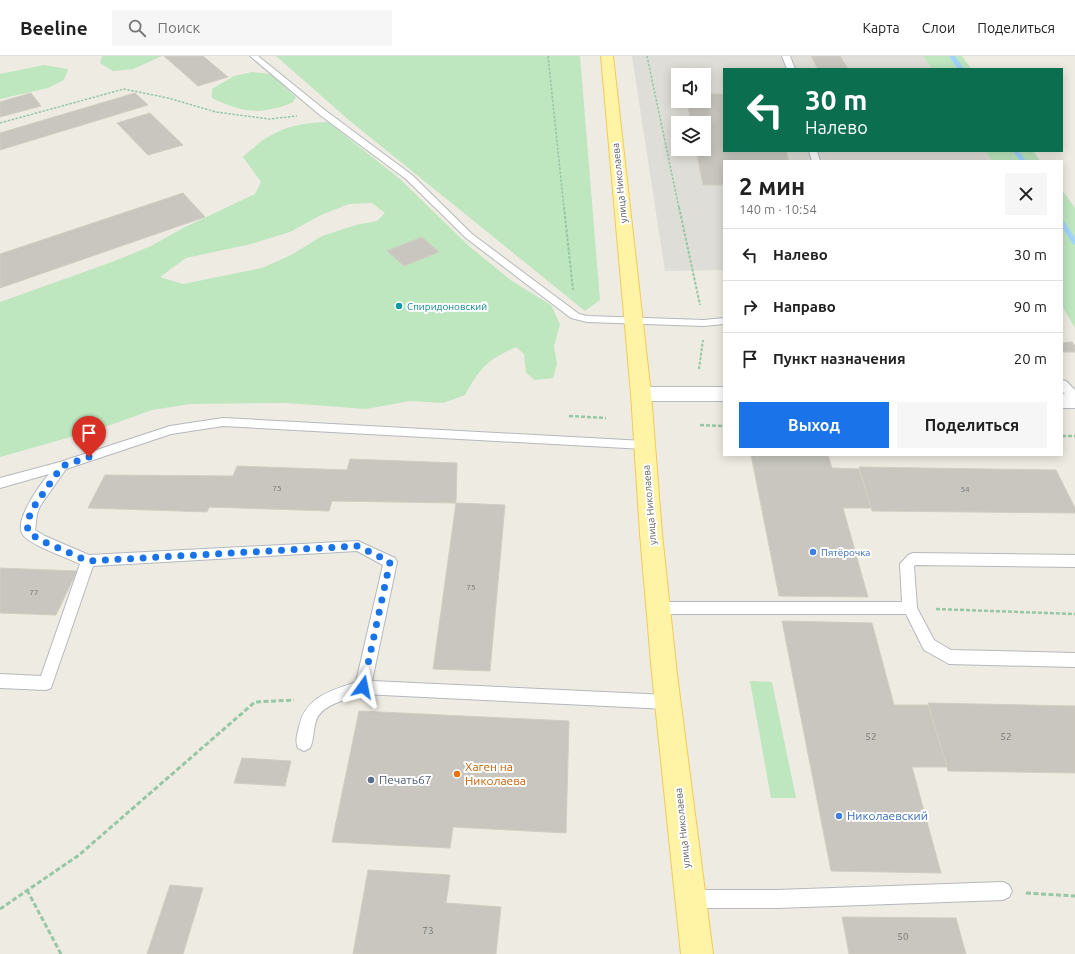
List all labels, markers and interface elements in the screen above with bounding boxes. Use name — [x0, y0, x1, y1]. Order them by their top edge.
search box — [112, 10, 392, 46]
text: Beeline — [20, 17, 88, 39]
icon: search — [126, 17, 148, 39]
text: Поиск — [158, 19, 200, 36]
text: Карта — [862, 20, 900, 36]
text: Слои — [922, 20, 955, 36]
text: Поделиться — [977, 20, 1055, 36]
map controls — [671, 68, 711, 156]
button: sound — [671, 68, 711, 108]
icon: left — [739, 84, 791, 136]
text: 30 m — [805, 84, 867, 115]
button: layers — [671, 116, 711, 156]
text: Налево — [805, 117, 868, 137]
street label: улица Николаева — [610, 142, 629, 224]
text: 2 мин — [739, 173, 805, 200]
button: close — [1005, 173, 1047, 215]
text: 140 m · 10:54 — [739, 202, 817, 216]
icon: left — [739, 244, 761, 266]
text: Налево — [773, 246, 828, 263]
text: 30 m — [1014, 246, 1047, 263]
icon: right — [739, 296, 761, 318]
text: Направо — [773, 298, 836, 315]
text: 90 m — [1014, 298, 1047, 315]
marker: Спиридоновский — [394, 301, 404, 311]
place label: Спиридоновский — [407, 301, 487, 312]
icon: arrive — [739, 348, 761, 370]
text: Пункт назначения — [773, 350, 906, 367]
text: 20 m — [1014, 350, 1047, 367]
button: Выход — [739, 402, 889, 448]
button: Поделиться — [897, 402, 1047, 448]
pin — [72, 416, 106, 457]
icon: arrive — [78, 422, 100, 444]
street label: улица Николаева — [641, 464, 658, 546]
house number: 75 — [272, 484, 282, 493]
house number: 54 — [960, 485, 970, 494]
marker: Пятёрочка — [808, 547, 818, 557]
place label: Пятёрочка — [821, 547, 870, 558]
house number: 75 — [466, 583, 476, 592]
house number: 77 — [29, 588, 39, 597]
position arrow — [342, 666, 384, 708]
house number: 52 — [865, 731, 877, 742]
house number: 52 — [1000, 731, 1012, 742]
place label: Хаген на Николаева — [465, 760, 526, 787]
marker: Хаген на Николаева — [452, 769, 462, 779]
place label: Печать67 — [379, 773, 431, 786]
marker: Печать67 — [366, 775, 376, 785]
street label: улица Николаева — [673, 787, 692, 869]
place label: Николаевский — [847, 809, 928, 822]
marker: Николаевский — [834, 811, 844, 821]
house number: 73 — [422, 925, 434, 936]
house number: 50 — [897, 931, 909, 942]

